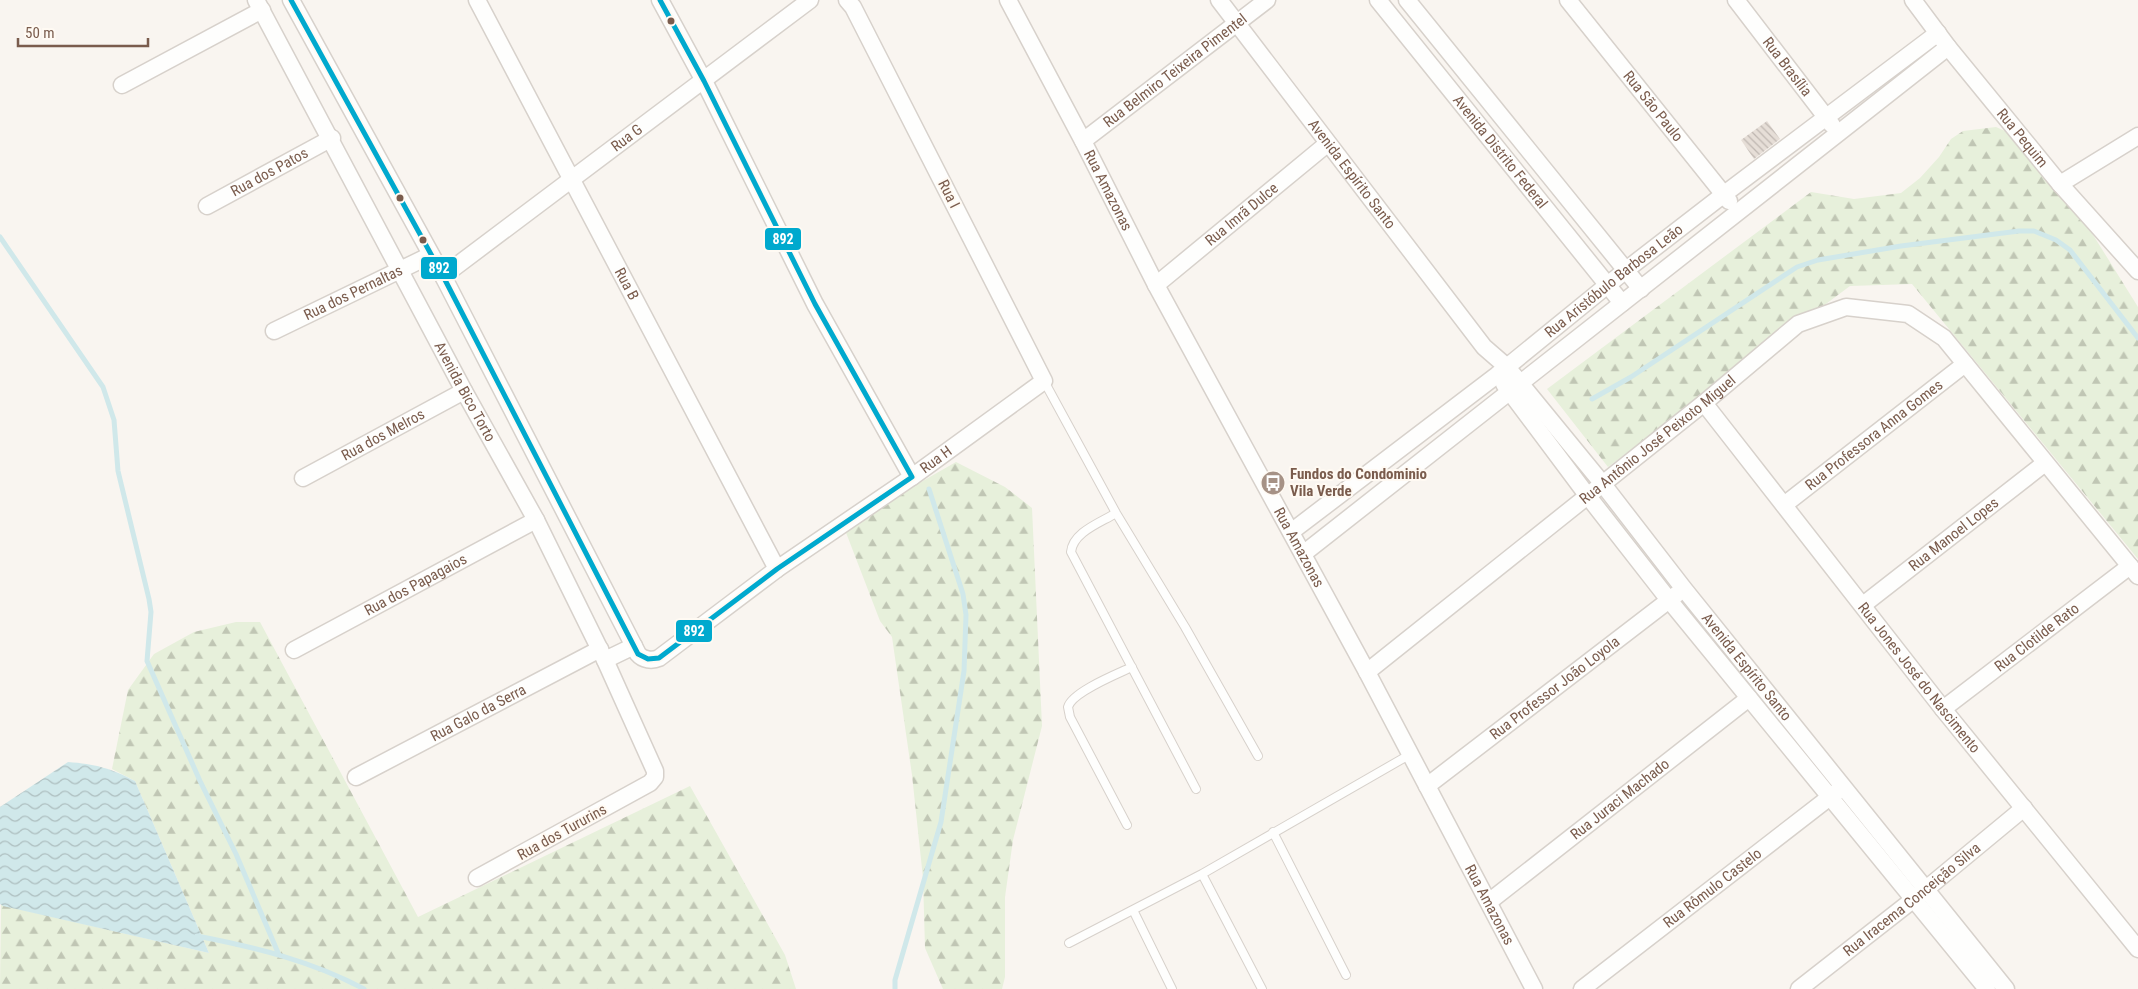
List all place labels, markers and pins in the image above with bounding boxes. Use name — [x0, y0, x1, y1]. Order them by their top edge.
unlabelled marker — [666, 16, 676, 26]
unlabelled marker — [395, 193, 405, 203]
unlabelled marker — [418, 235, 428, 245]
place label: Fundos do Condominio Vila Verde — [1290, 465, 1427, 500]
bus stop icon: Fundos do Condominio Vila Verde — [1260, 470, 1286, 496]

